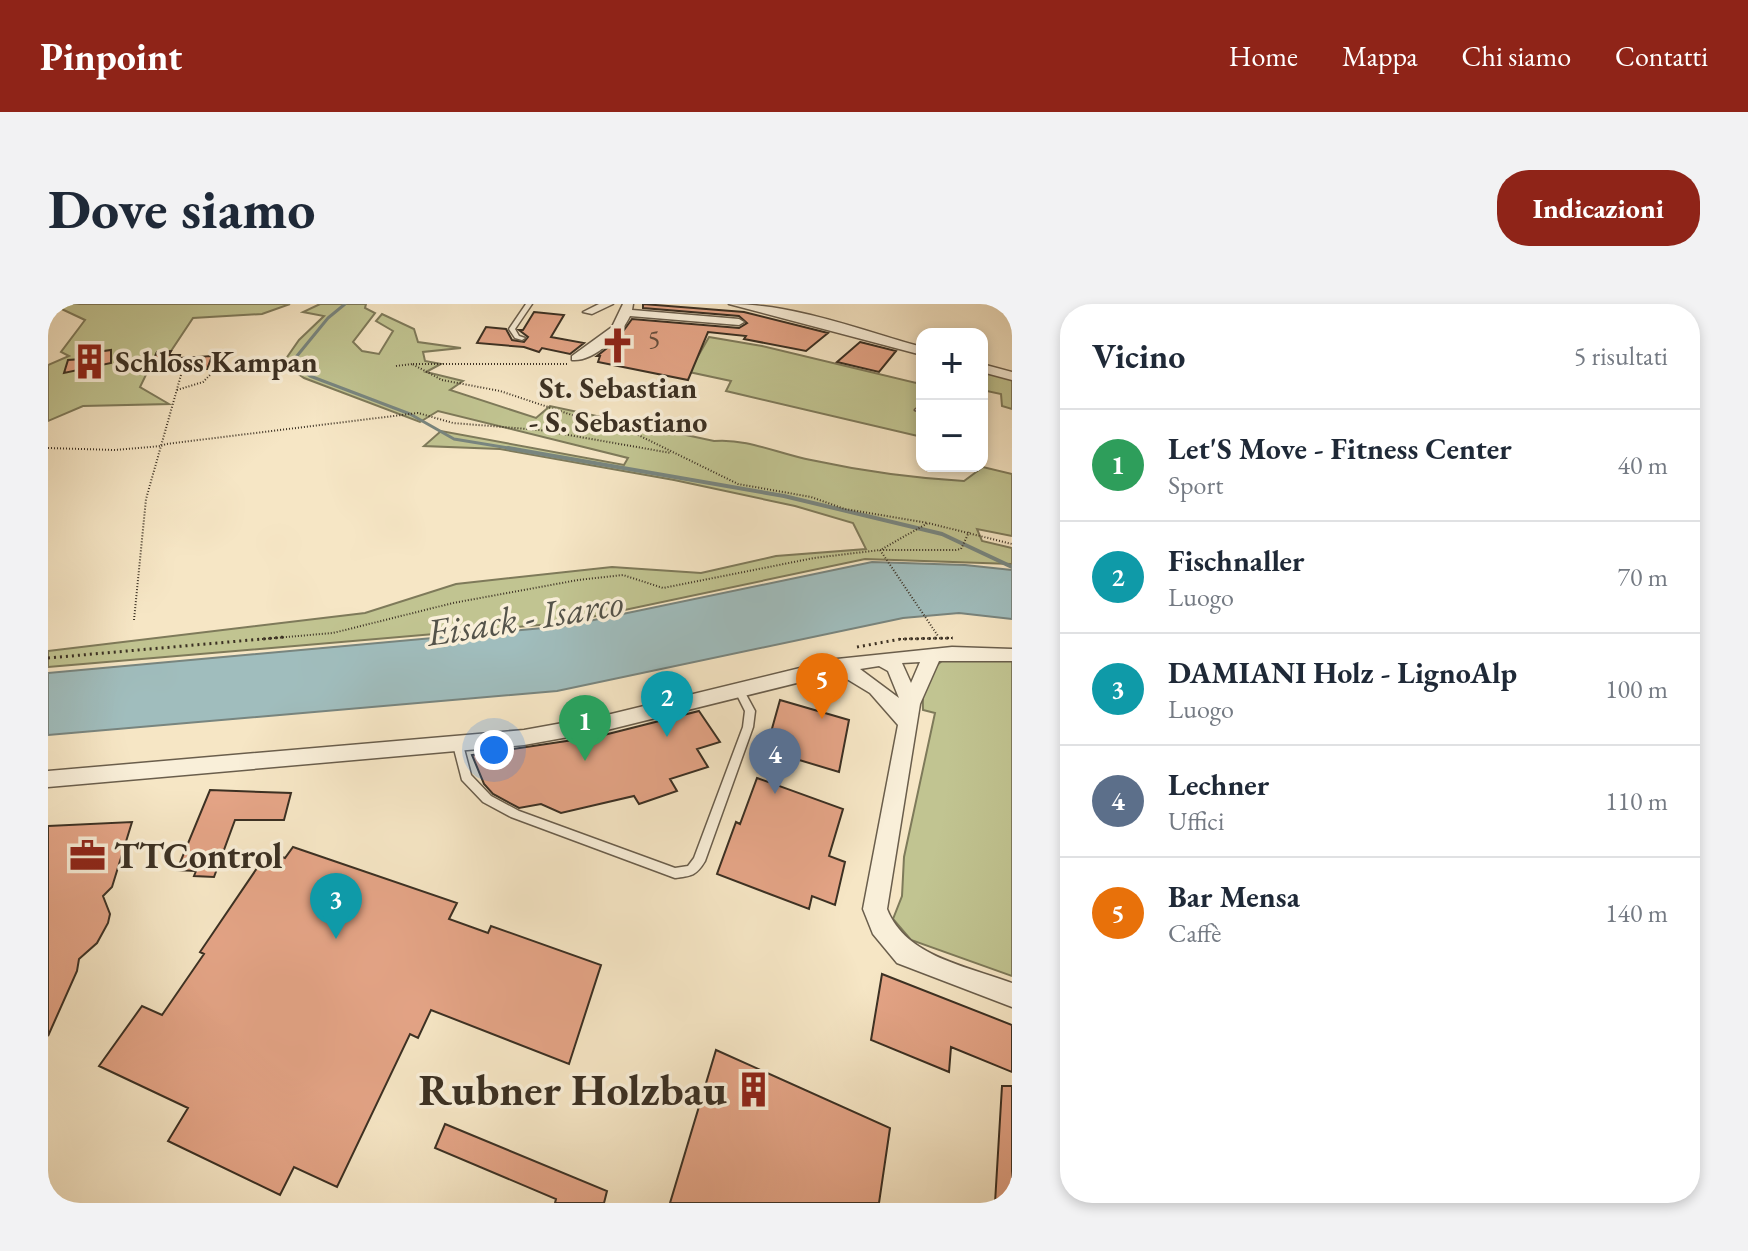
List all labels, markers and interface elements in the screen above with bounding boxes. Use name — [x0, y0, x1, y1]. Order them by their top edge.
text: Pinpoint — [40, 32, 182, 81]
text: Home — [1229, 38, 1298, 74]
text: Mappa — [1342, 38, 1418, 74]
text: Chi siamo — [1462, 38, 1571, 74]
text: Contatti — [1615, 38, 1708, 74]
button: Indicazioni — [1497, 170, 1700, 246]
text: Dove siamo — [48, 172, 316, 245]
house number: 5 — [648, 322, 660, 356]
church icon: St. Sebastian - S. Sebastiano — [599, 327, 637, 365]
map controls — [916, 328, 988, 472]
button: + — [916, 328, 988, 400]
text: Vicino — [1092, 334, 1185, 378]
text: 5 risultati — [1574, 339, 1668, 373]
building icon: Schloss Kampan — [70, 342, 108, 380]
place label: Schloss Kampan — [115, 342, 318, 381]
place label: St. Sebastian - S. Sebastiano — [529, 368, 707, 441]
button: − — [916, 400, 988, 472]
text: Let'S Move - Fitness Center — [1168, 429, 1512, 468]
text: 1 — [1111, 448, 1125, 482]
text: 40 m — [1618, 448, 1668, 482]
text: Sport — [1168, 468, 1223, 502]
text: Fischnaller — [1168, 541, 1305, 580]
text: 2 — [1111, 560, 1125, 594]
text: 70 m — [1618, 560, 1668, 594]
water label: Eisack - Isarco — [421, 577, 627, 657]
text: Luogo — [1168, 580, 1234, 614]
pin: 5 — [796, 653, 848, 719]
text: DAMIANI Holz - LignoAlp — [1168, 653, 1517, 692]
pin: 2 — [641, 671, 693, 737]
text: 3 — [1111, 672, 1125, 706]
text: 100 m — [1605, 672, 1668, 706]
text: Luogo — [1168, 692, 1234, 726]
pin: 1 — [559, 695, 611, 761]
pin: 4 — [749, 728, 801, 794]
your location — [474, 730, 514, 770]
text: Lechner — [1168, 765, 1269, 804]
text: 4 — [1111, 784, 1125, 818]
text: 110 m — [1605, 784, 1668, 818]
text: Uffici — [1168, 804, 1224, 838]
place label: TTControl — [114, 832, 283, 879]
office icon: TTControl — [69, 836, 107, 874]
pin: 3 — [310, 873, 362, 939]
text: Bar Mensa — [1168, 877, 1300, 916]
text: 5 — [1111, 896, 1125, 930]
text: 140 m — [1605, 896, 1668, 930]
text: Caffè — [1168, 916, 1221, 950]
place label: Rubner Holzbau — [419, 1061, 727, 1118]
building icon: Rubner Holzbau — [734, 1070, 772, 1108]

